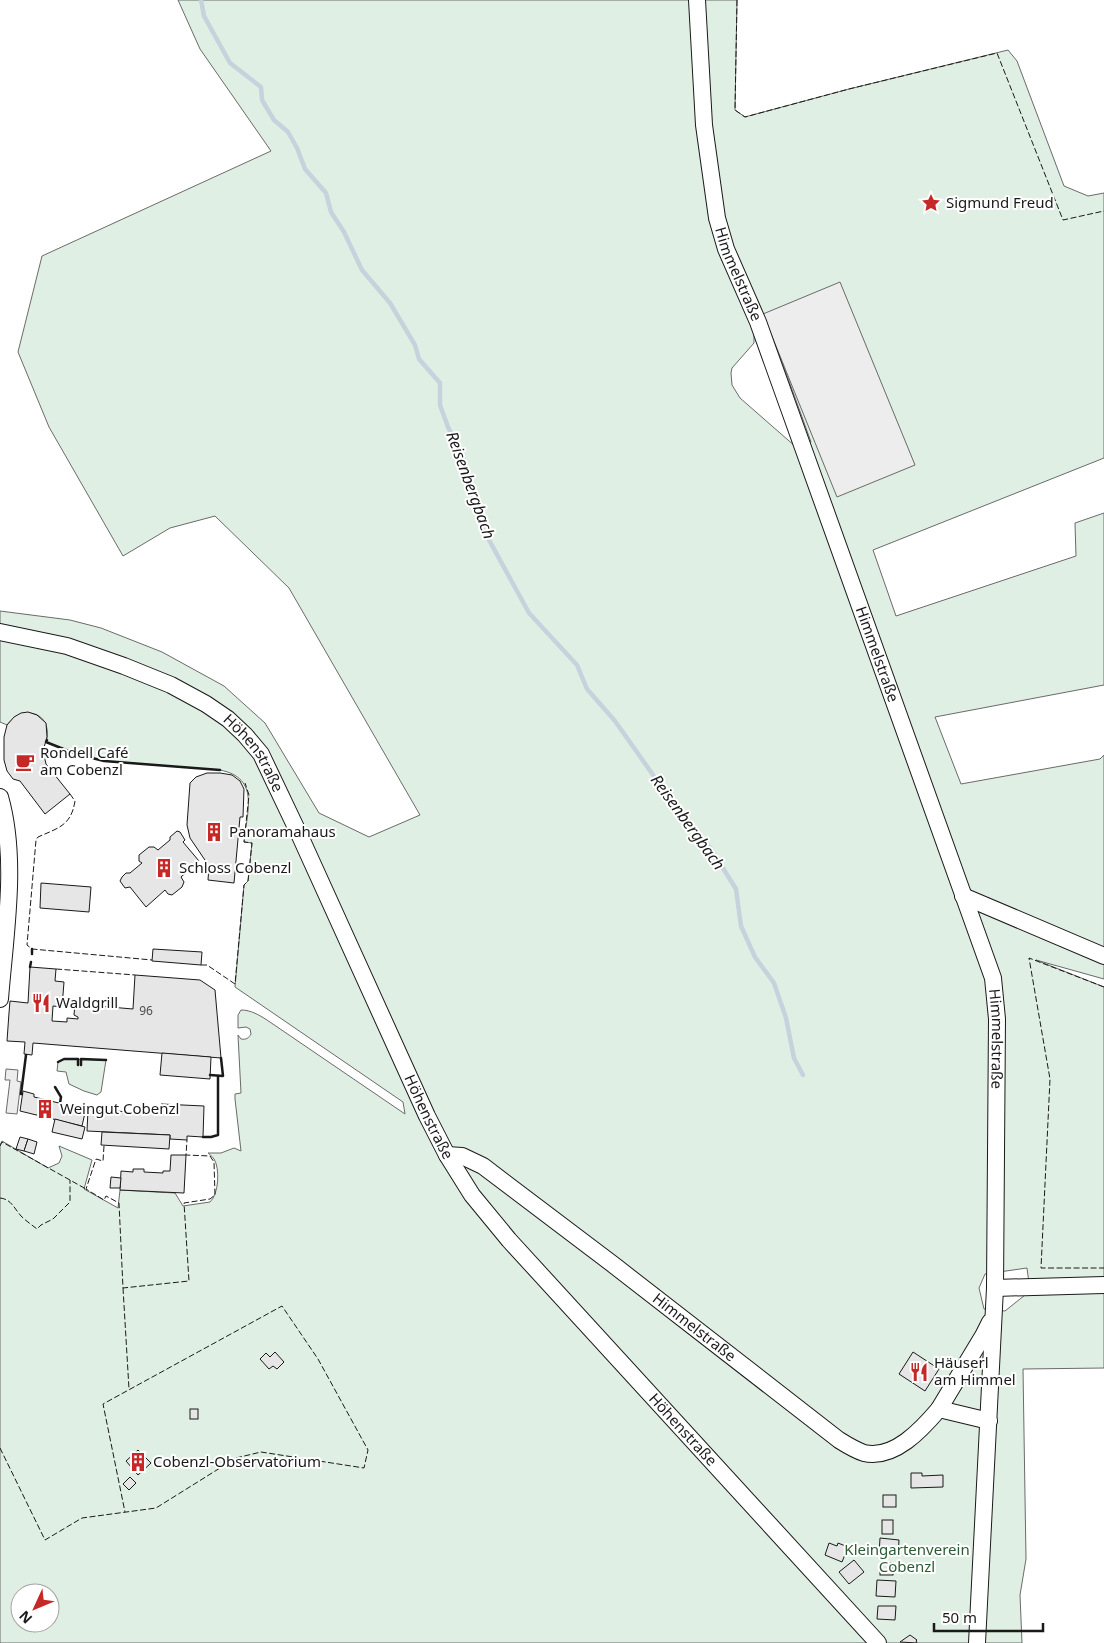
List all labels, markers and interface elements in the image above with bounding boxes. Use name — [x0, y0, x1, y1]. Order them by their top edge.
place icon: Sigmund Freud — [920, 192, 942, 214]
place label: Sigmund Freud — [946, 192, 1054, 212]
street label: Himmelstraße — [711, 224, 767, 324]
water label: Reisenbergbach — [441, 428, 501, 542]
street label: Himmelstraße — [852, 603, 904, 704]
street label: Höhenstraße — [220, 709, 288, 795]
place label: Rondell Café am Cobenzl — [40, 742, 129, 779]
cafe icon: Rondell Café am Cobenzl — [14, 751, 36, 773]
water label: Reisenbergbach — [646, 770, 730, 874]
building icon: Panoramahaus — [203, 821, 225, 843]
place label: Panoramahaus — [229, 821, 336, 841]
building icon: Schloss Cobenzl — [153, 857, 175, 879]
place label: Schloss Cobenzl — [179, 857, 291, 877]
street label: Himmelstraße — [985, 988, 1008, 1089]
restaurant icon: Waldgrill — [30, 992, 52, 1014]
place label: Waldgrill — [56, 992, 118, 1012]
house number: 96 — [139, 1002, 153, 1019]
street label: Höhenstraße — [400, 1071, 459, 1162]
building icon: Weingut Cobenzl — [34, 1098, 56, 1120]
place label: Weingut Cobenzl — [60, 1098, 180, 1118]
street label: Himmelstraße — [649, 1288, 740, 1365]
place label: Häuserl am Himmel — [934, 1352, 1016, 1389]
restaurant icon: Häuserl am Himmel — [908, 1361, 930, 1383]
street label: Höhenstraße — [645, 1388, 722, 1470]
building icon: Cobenzl-Observatorium — [127, 1451, 149, 1473]
place label: Cobenzl-Observatorium — [153, 1451, 321, 1471]
park label: Kleingartenverein Cobenzl — [844, 1539, 970, 1576]
north arrow — [10, 1583, 60, 1633]
scale bar — [934, 1600, 1043, 1632]
text: N — [14, 1607, 36, 1628]
text: 50 m — [942, 1607, 977, 1627]

